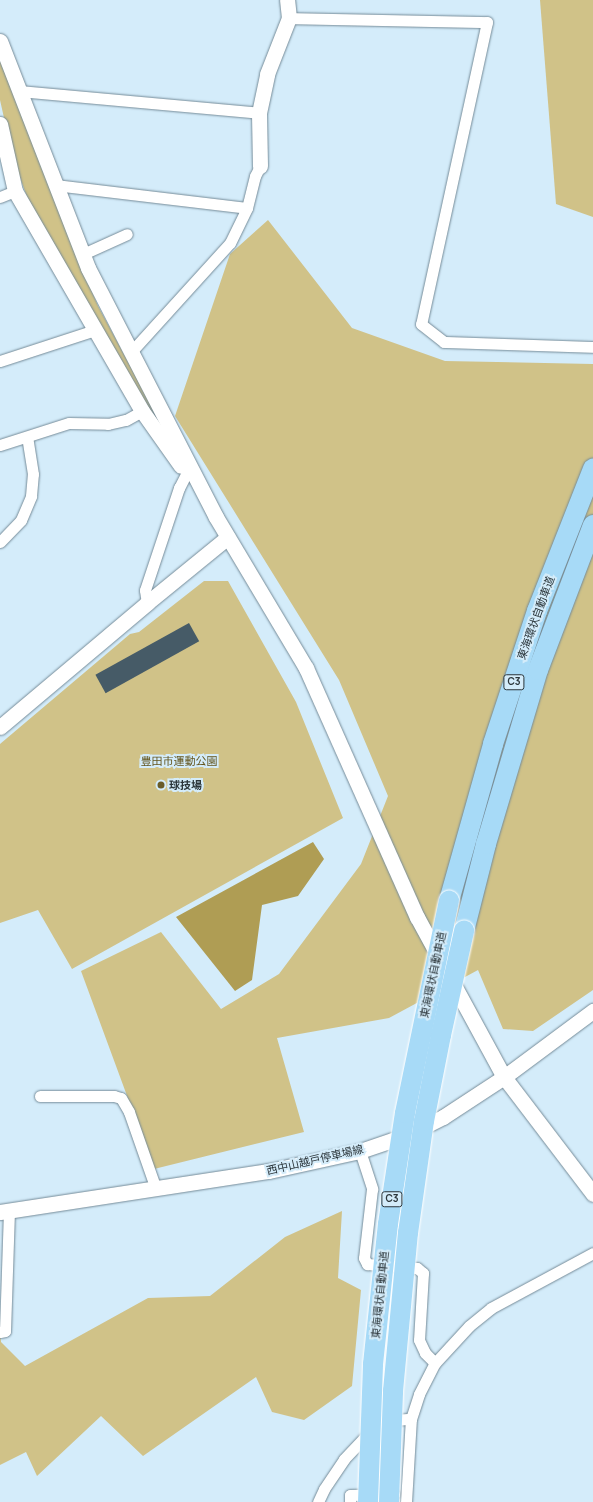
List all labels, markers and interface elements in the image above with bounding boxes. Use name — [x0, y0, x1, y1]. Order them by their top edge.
street label: 東海環状自動車道 — [515, 574, 557, 662]
road number: C3 — [503, 674, 525, 690]
park label: 豊田市運動公園 — [141, 754, 217, 768]
place label: 球技場 — [169, 778, 202, 792]
marker: 球技場 — [156, 780, 166, 790]
street label: 東海環状自動車道 — [417, 931, 449, 1019]
street label: 西中山越戸停車場線 — [265, 1142, 365, 1178]
road number: C3 — [381, 1191, 403, 1207]
street label: 東海環状自動車道 — [369, 1251, 391, 1339]

